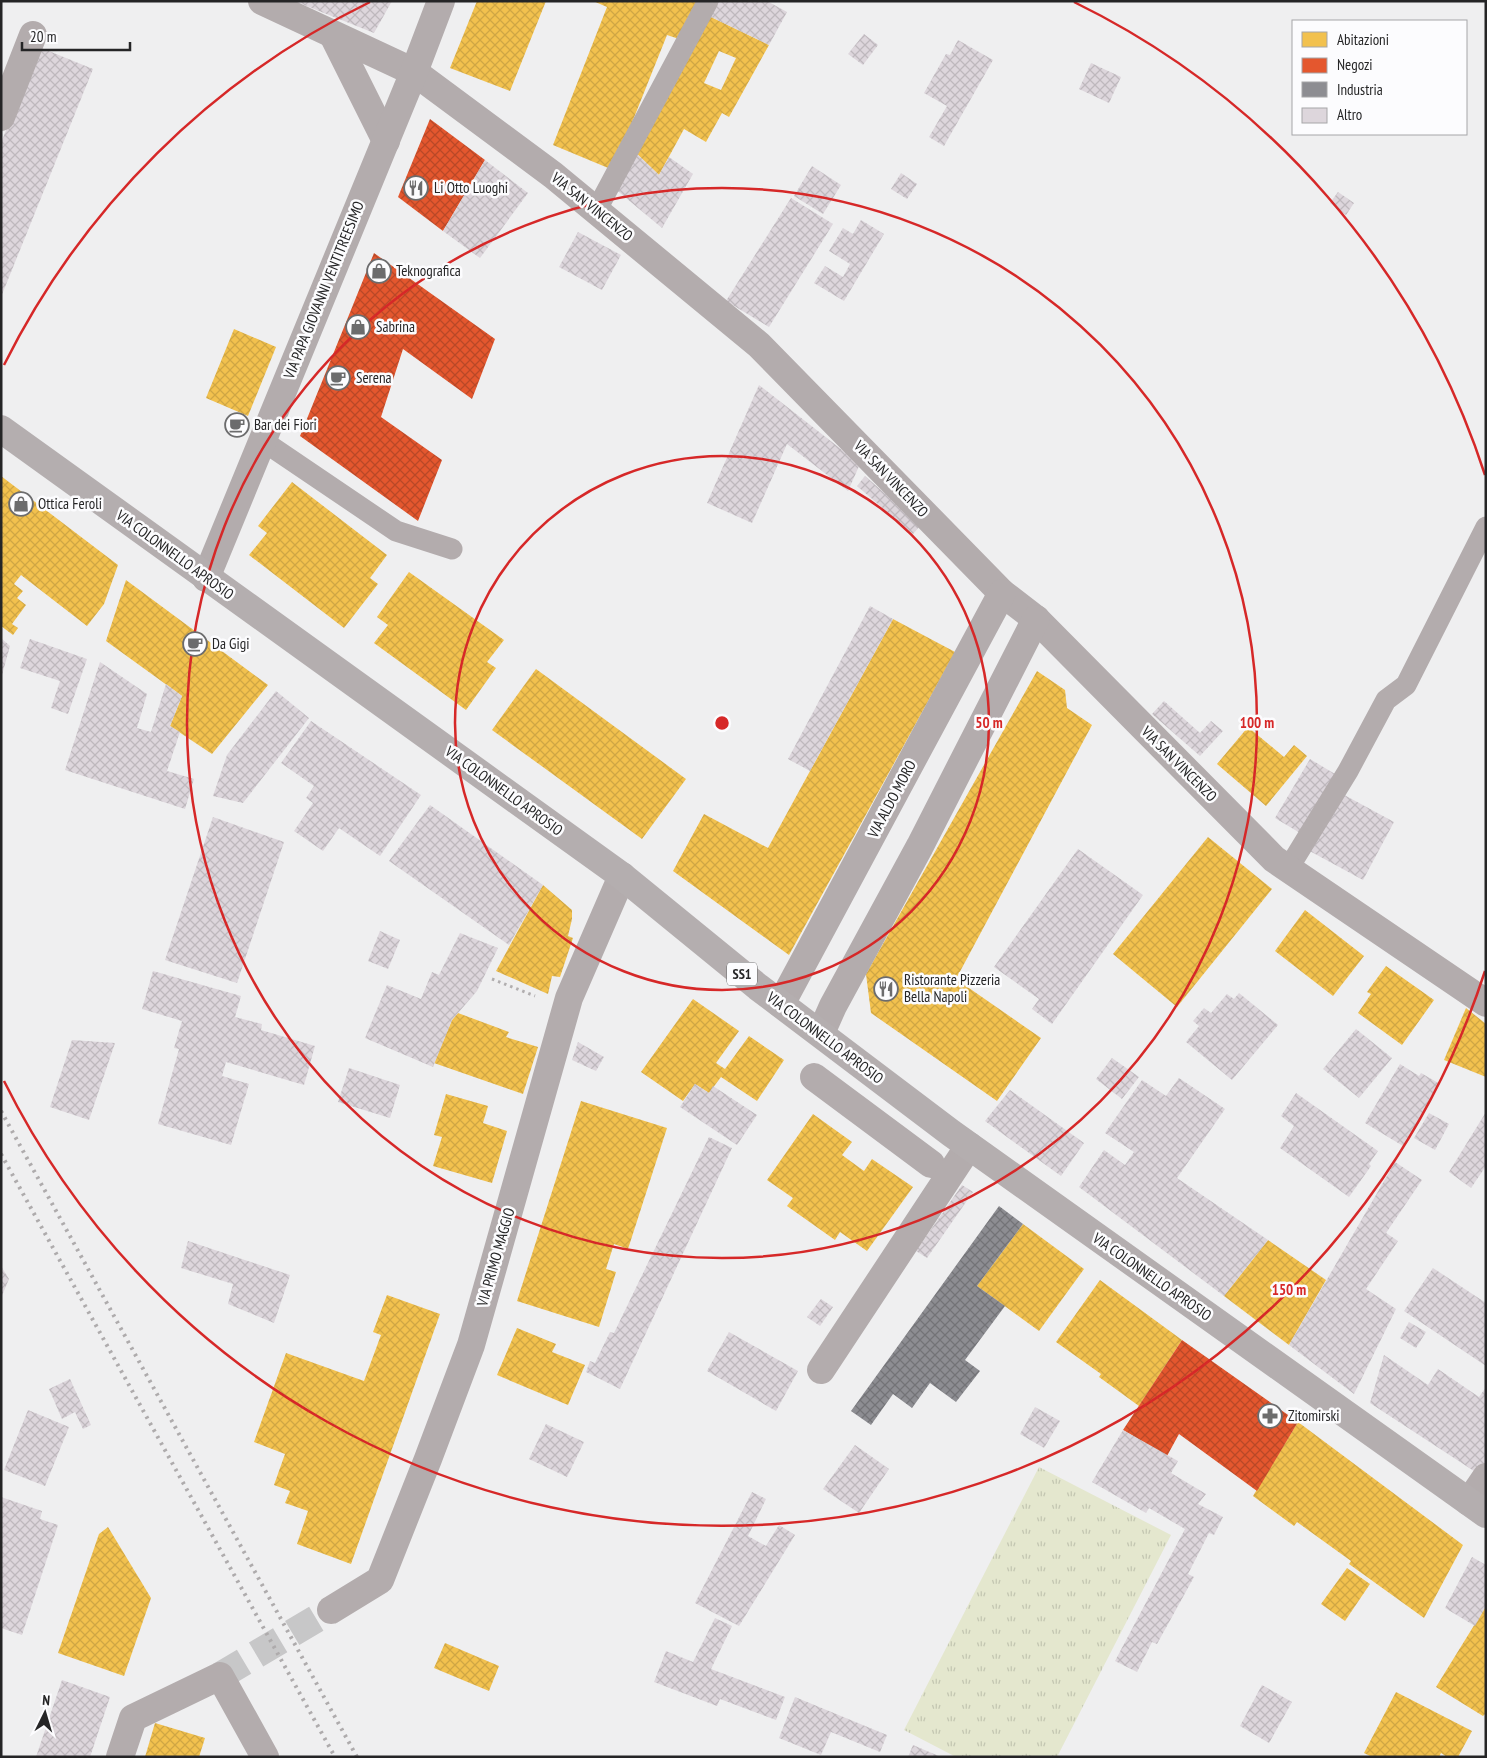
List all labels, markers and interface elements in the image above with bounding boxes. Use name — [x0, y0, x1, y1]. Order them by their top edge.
scale bar — [22, 20, 130, 52]
legend — [1292, 20, 1467, 135]
text: 20 m — [30, 27, 56, 46]
text: Abitazioni — [1337, 30, 1389, 49]
text: Negozi — [1337, 55, 1373, 74]
text: Industria — [1337, 80, 1383, 99]
text: Altro — [1337, 105, 1362, 124]
street label: VIA SAN VINCENZO — [547, 167, 637, 245]
restaurant icon: Li Otto Luoghi — [403, 175, 429, 201]
place label: Li Otto Luoghi — [434, 178, 508, 197]
street label: VIA PAPA GIOVANNI VENTITREESIMO — [279, 198, 368, 382]
shop icon: Teknografica — [366, 258, 392, 284]
place label: Teknografica — [396, 261, 461, 280]
shop icon: Sabrina — [345, 314, 371, 340]
place label: Sabrina — [376, 317, 415, 336]
cafe icon: Serena — [325, 365, 351, 391]
place label: Serena — [356, 368, 392, 387]
cafe icon: Bar dei Fiori — [224, 412, 250, 438]
place label: Bar dei Fiori — [254, 415, 317, 434]
street label: VIA SAN VINCENZO — [849, 436, 933, 521]
shop icon: Ottica Feroli — [8, 491, 34, 517]
place label: Ottica Feroli — [38, 494, 102, 513]
street label: VIA COLONNELLO APROSIO — [112, 505, 238, 604]
cafe icon: Da Gigi — [182, 631, 208, 657]
place label: Da Gigi — [212, 634, 249, 653]
text: 50 m — [975, 713, 1003, 732]
text: 100 m — [1240, 713, 1274, 732]
centre of rings — [713, 714, 731, 732]
street label: VIA SAN VINCENZO — [1137, 721, 1221, 805]
street label: VIA COLONNELLO APROSIO — [441, 741, 567, 840]
street label: VIA ALDO MORO — [863, 757, 920, 842]
road number: SS1 — [727, 962, 757, 986]
place label: Ristorante Pizzeria Bella Napoli — [904, 970, 1000, 1006]
restaurant icon: Ristorante Pizzeria Bella Napoli — [873, 976, 899, 1002]
street label: VIA COLONNELLO APROSIO — [763, 987, 887, 1088]
street label: VIA PRIMO MAGGIO — [472, 1205, 519, 1309]
street label: VIA COLONNELLO APROSIO — [1088, 1228, 1215, 1325]
text: 150 m — [1272, 1280, 1306, 1299]
pharmacy icon: Zitomirski — [1257, 1403, 1283, 1429]
place label: Zitomirski — [1288, 1406, 1340, 1425]
north arrow — [20, 1688, 70, 1738]
text: N — [42, 1691, 51, 1709]

